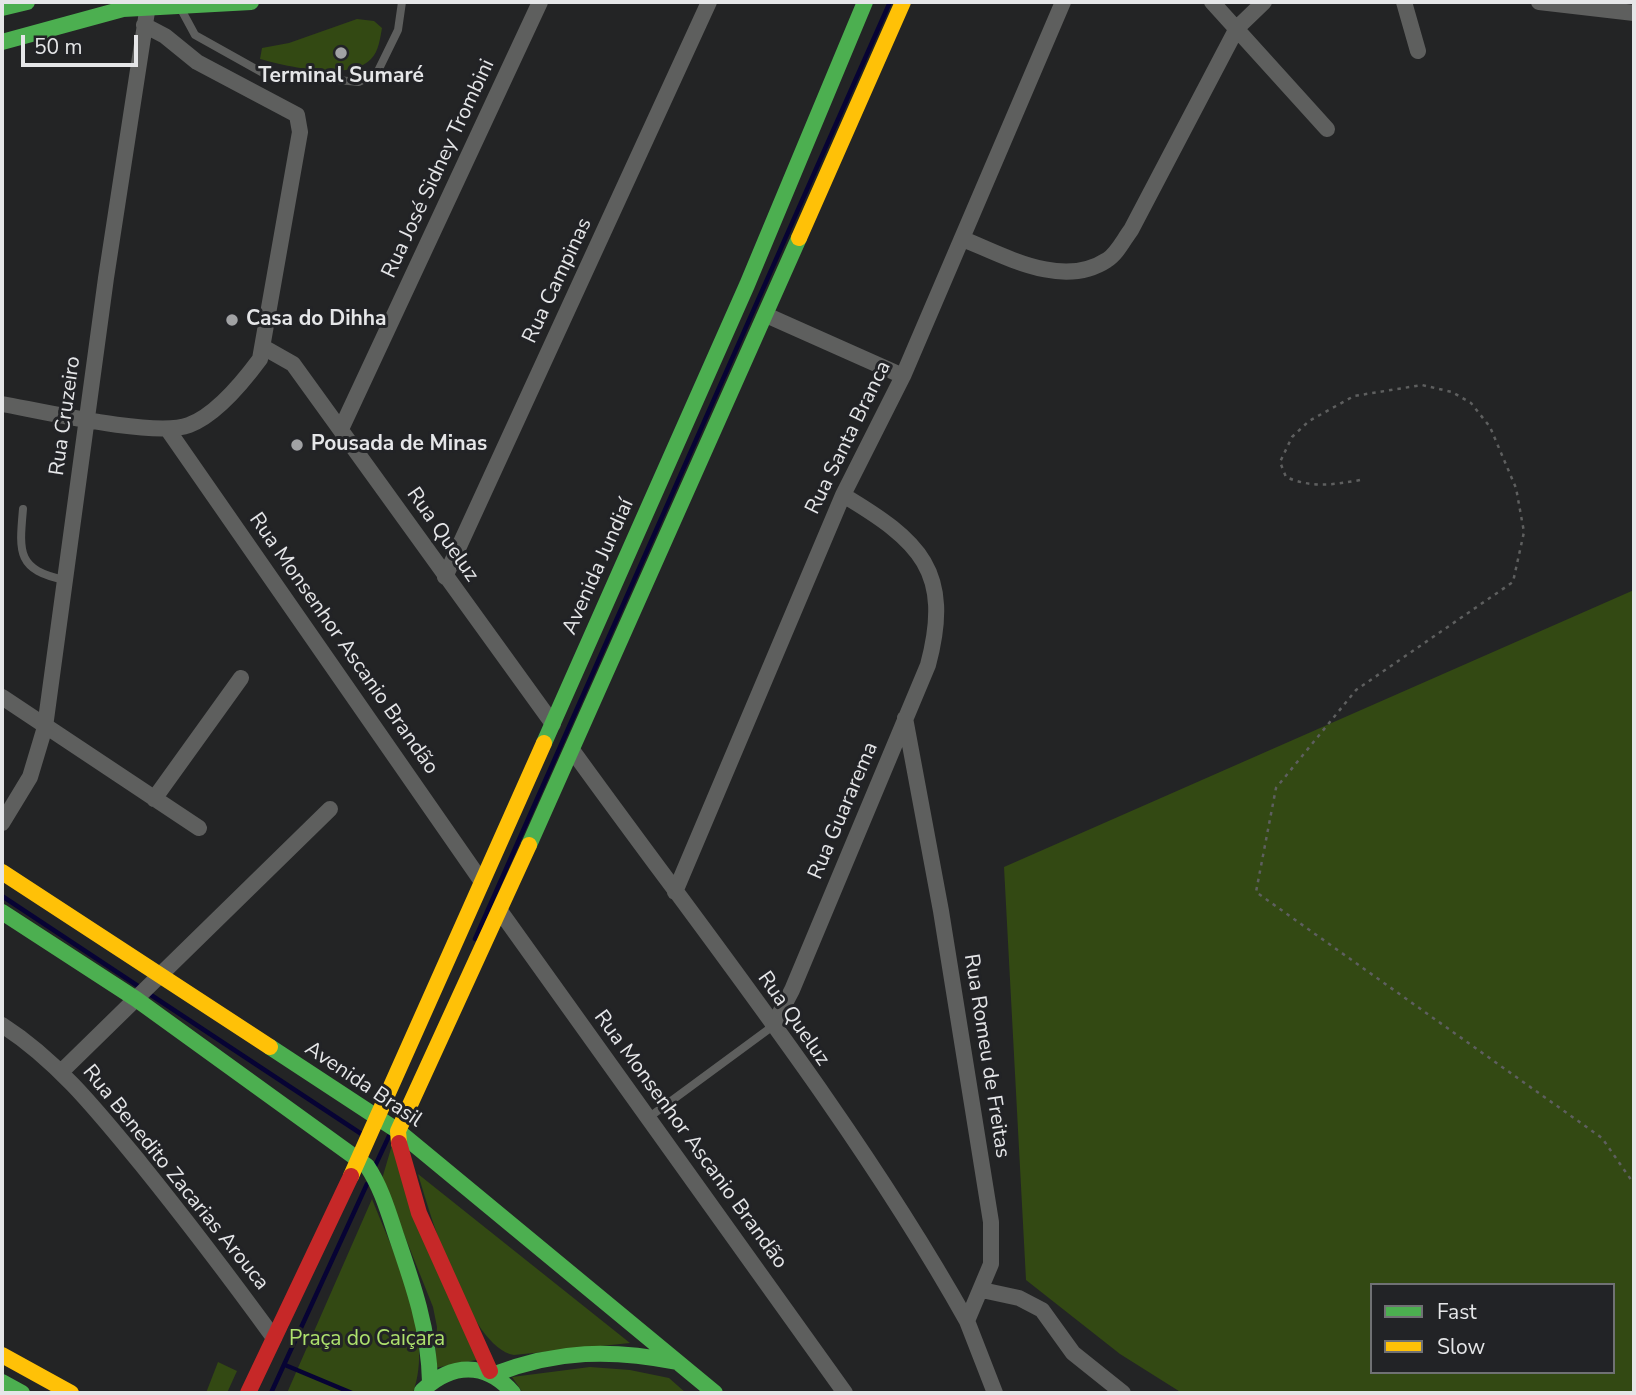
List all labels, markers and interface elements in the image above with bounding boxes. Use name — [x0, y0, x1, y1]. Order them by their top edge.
scale bar — [24, 21, 142, 65]
text: 50 m — [34, 33, 83, 61]
marker: Terminal Sumaré — [333, 45, 349, 61]
street label: Rua José Sidney Trombini — [377, 56, 501, 282]
place label: Terminal Sumaré — [258, 64, 424, 90]
street label: Rua Campinas — [518, 214, 598, 348]
place label: Casa do Dihha — [246, 307, 387, 333]
marker: Casa do Dihha — [224, 312, 240, 328]
street label: Rua Cruzeiro — [45, 355, 87, 477]
street label: Rua Santa Branca — [801, 357, 897, 519]
place label: Pousada de Minas — [311, 432, 487, 458]
marker: Pousada de Minas — [289, 437, 305, 453]
street label: Rua Queluz — [400, 483, 484, 587]
street label: Avenida Jundiaí — [558, 495, 640, 639]
street label: Rua Monsenhor Ascanio Brandão — [243, 508, 443, 780]
street label: Rua Guararema — [804, 739, 884, 883]
street label: Rua Romeu de Freitas — [957, 952, 1015, 1160]
street label: Rua Queluz — [751, 967, 835, 1071]
street label: Rua Monsenhor Ascanio Brandão — [588, 1006, 792, 1274]
street label: Avenida Brasil — [300, 1037, 426, 1133]
street label: Rua Benedito Zacarias Arouca — [76, 1060, 274, 1296]
legend — [1370, 1283, 1615, 1374]
text: Fast — [1437, 1298, 1477, 1326]
park label: Praça do Caiçara — [289, 1327, 445, 1353]
text: Slow — [1437, 1333, 1485, 1361]

